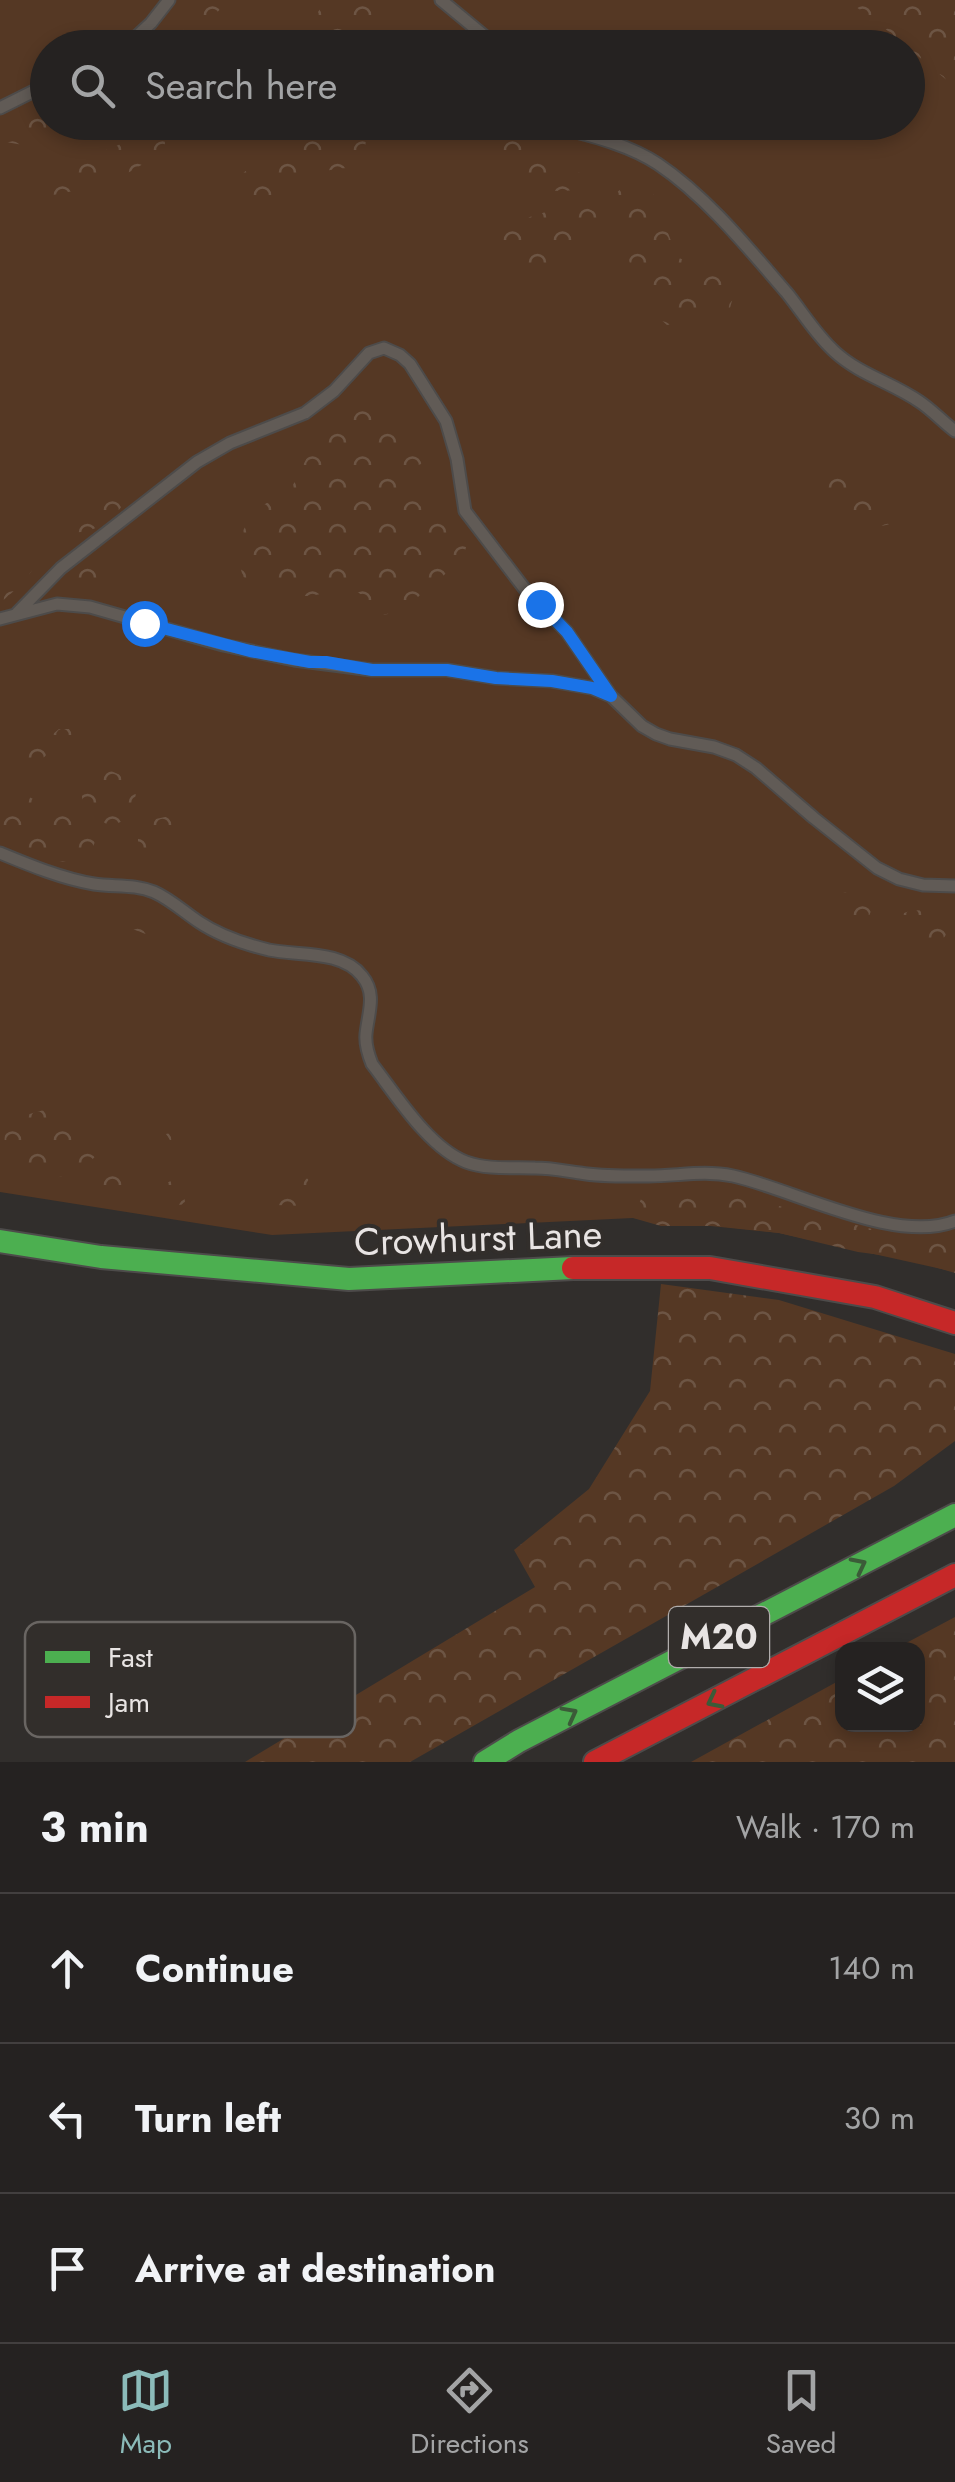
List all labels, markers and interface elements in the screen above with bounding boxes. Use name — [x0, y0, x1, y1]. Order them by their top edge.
search box — [30, 30, 925, 140]
icon: search — [65, 58, 120, 113]
text: Search here — [145, 58, 337, 113]
route end — [518, 582, 564, 628]
route start — [122, 601, 168, 647]
street label: Crowhurst Lane — [353, 1206, 603, 1269]
one-way arrow — [848, 1558, 866, 1577]
road number: M20 — [669, 1607, 769, 1667]
legend — [25, 1622, 355, 1737]
text: Fast — [108, 1637, 153, 1678]
map controls — [835, 1642, 925, 1732]
button: layers — [835, 1642, 925, 1732]
text: Jam — [104, 1682, 150, 1723]
one-way arrow — [706, 1689, 724, 1708]
one-way arrow — [560, 1707, 578, 1727]
text: 3 min — [40, 1797, 149, 1858]
text: Walk · 170 m — [736, 1804, 915, 1850]
icon: ahead — [40, 1941, 95, 1996]
text: Continue — [135, 1941, 294, 1996]
text: 140 m — [828, 1945, 915, 1991]
icon: left — [40, 2091, 95, 2146]
text: Turn left — [135, 2091, 281, 2146]
text: 30 m — [844, 2095, 915, 2141]
icon: arrive — [40, 2241, 95, 2296]
text: Arrive at destination — [135, 2241, 496, 2296]
tab: Map — [118, 2363, 173, 2464]
tab: Directions — [410, 2363, 529, 2464]
tab: Saved — [766, 2363, 837, 2464]

